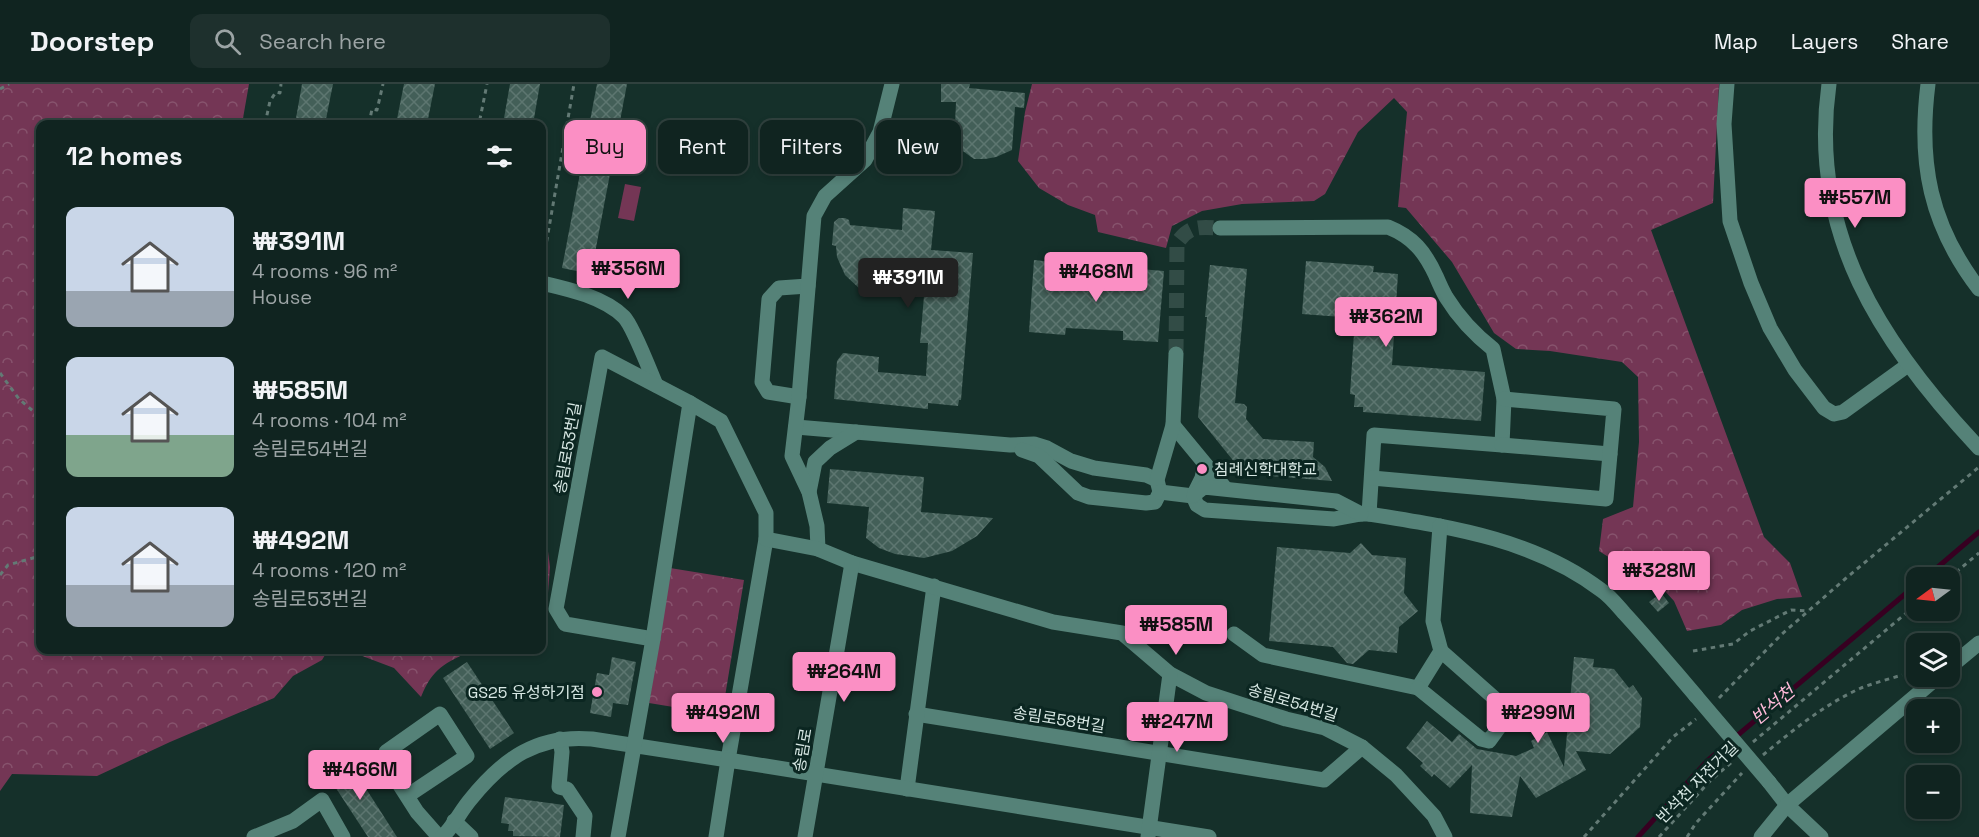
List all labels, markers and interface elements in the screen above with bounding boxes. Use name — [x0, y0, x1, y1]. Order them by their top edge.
search box — [190, 14, 610, 68]
text: Doorstep — [30, 23, 154, 59]
icon: search — [211, 25, 244, 58]
text: Search here — [259, 27, 386, 55]
text: Map — [1714, 28, 1758, 55]
text: Layers — [1791, 28, 1858, 55]
text: Share — [1891, 28, 1949, 55]
chip: Buy — [564, 120, 646, 174]
chip: Rent — [658, 120, 748, 174]
chip: Filters — [760, 120, 864, 174]
chip: New — [876, 120, 961, 174]
text: 12 homes — [66, 139, 183, 173]
icon: filters — [483, 140, 516, 173]
pin: ₩557M — [1813, 178, 1897, 229]
text: ₩557M — [1819, 184, 1891, 210]
text: ₩391M — [252, 224, 345, 258]
icon: home — [114, 231, 186, 303]
pin: ₩356M — [586, 249, 670, 300]
pin: ₩468M — [1054, 252, 1138, 303]
text: ₩356M — [591, 255, 665, 281]
text: 4 rooms · 96 m² — [252, 258, 397, 284]
pin: ₩391M — [866, 258, 950, 309]
text: ₩468M — [1058, 258, 1134, 284]
text: ₩391M — [872, 264, 944, 290]
text: House — [252, 284, 312, 310]
pin: ₩362M — [1344, 297, 1428, 348]
text: ₩362M — [1349, 303, 1423, 329]
text: ₩585M — [252, 373, 348, 407]
icon: home — [114, 381, 186, 453]
street label: 송림로53번길 — [549, 401, 586, 496]
text: 4 rooms · 104 m² — [252, 407, 407, 433]
text: 송림로54번길 — [252, 436, 368, 462]
place label: 침례신학대학교 — [1214, 459, 1317, 480]
marker: 침례신학대학교 — [1195, 462, 1209, 476]
text: ₩492M — [252, 523, 350, 557]
icon: home — [114, 531, 186, 603]
pin: ₩328M — [1617, 551, 1701, 602]
text: 4 rooms · 120 m² — [252, 557, 406, 583]
text: ₩328M — [1622, 557, 1696, 583]
north arrow — [1906, 567, 1960, 621]
map controls — [1906, 567, 1960, 819]
text: 송림로53번길 — [252, 586, 368, 612]
pin: ₩585M — [1134, 605, 1218, 656]
text: ₩585M — [1139, 611, 1213, 637]
button: layers — [1906, 633, 1960, 687]
pin: ₩264M — [802, 652, 886, 703]
text: ₩264M — [807, 658, 882, 684]
water label: 반석천 — [1746, 678, 1801, 729]
street label: 송림로54번길 — [1245, 679, 1340, 726]
place label: GS25 유성하기점 — [468, 682, 585, 703]
marker: GS25 유성하기점 — [590, 685, 604, 699]
pin: ₩492M — [681, 693, 765, 744]
pin: ₩299M — [1496, 693, 1580, 744]
text: ₩492M — [686, 699, 761, 725]
text: ₩299M — [1501, 699, 1575, 725]
button: + — [1906, 699, 1960, 753]
street label: 송림로58번길 — [1011, 702, 1107, 737]
pin: ₩247M — [1135, 702, 1219, 753]
text: ₩247M — [1141, 708, 1213, 734]
street label: 송림로 — [788, 726, 817, 774]
street label: 반석천 자전거길 — [1652, 737, 1743, 828]
pin: ₩466M — [318, 750, 402, 801]
text: ₩466M — [322, 756, 398, 782]
button: − — [1906, 765, 1960, 819]

